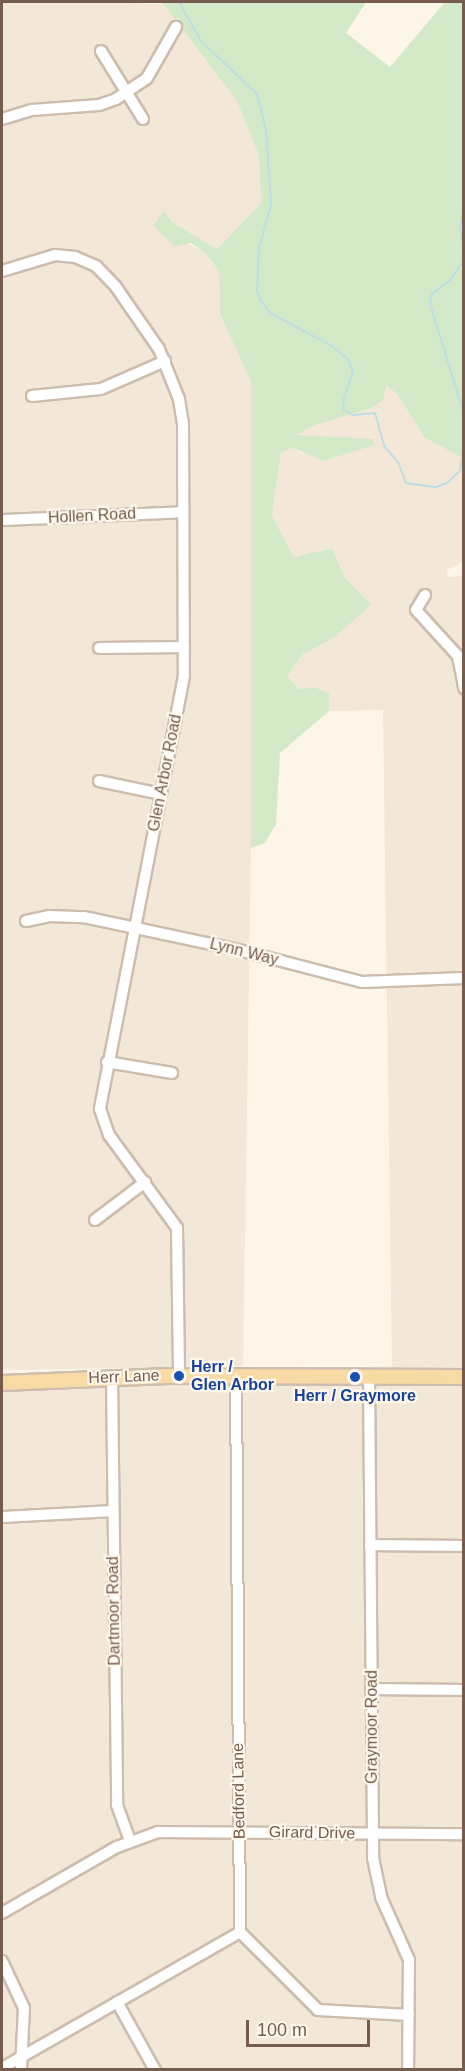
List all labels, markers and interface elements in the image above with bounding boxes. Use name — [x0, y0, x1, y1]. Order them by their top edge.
street label: Hollen Road — [48, 504, 136, 528]
street label: Glen Arbor Road — [144, 712, 186, 834]
street label: Lynn Way — [208, 934, 280, 970]
place label: Herr / Glen Arbor — [191, 1357, 275, 1395]
street label: Herr Lane — [88, 1366, 160, 1388]
marker: Herr / Glen Arbor — [172, 1369, 186, 1383]
marker: Herr / Graymore — [348, 1370, 362, 1384]
place label: Herr / Graymore — [294, 1386, 416, 1406]
street label: Dartmoor Road — [103, 1556, 125, 1666]
street label: Graymoor Road — [362, 1670, 382, 1784]
street label: Bedford Lane — [229, 1743, 249, 1839]
street label: Girard Drive — [269, 1823, 355, 1843]
scale bar — [249, 2008, 374, 2046]
text: 100 m — [257, 2020, 307, 2040]

